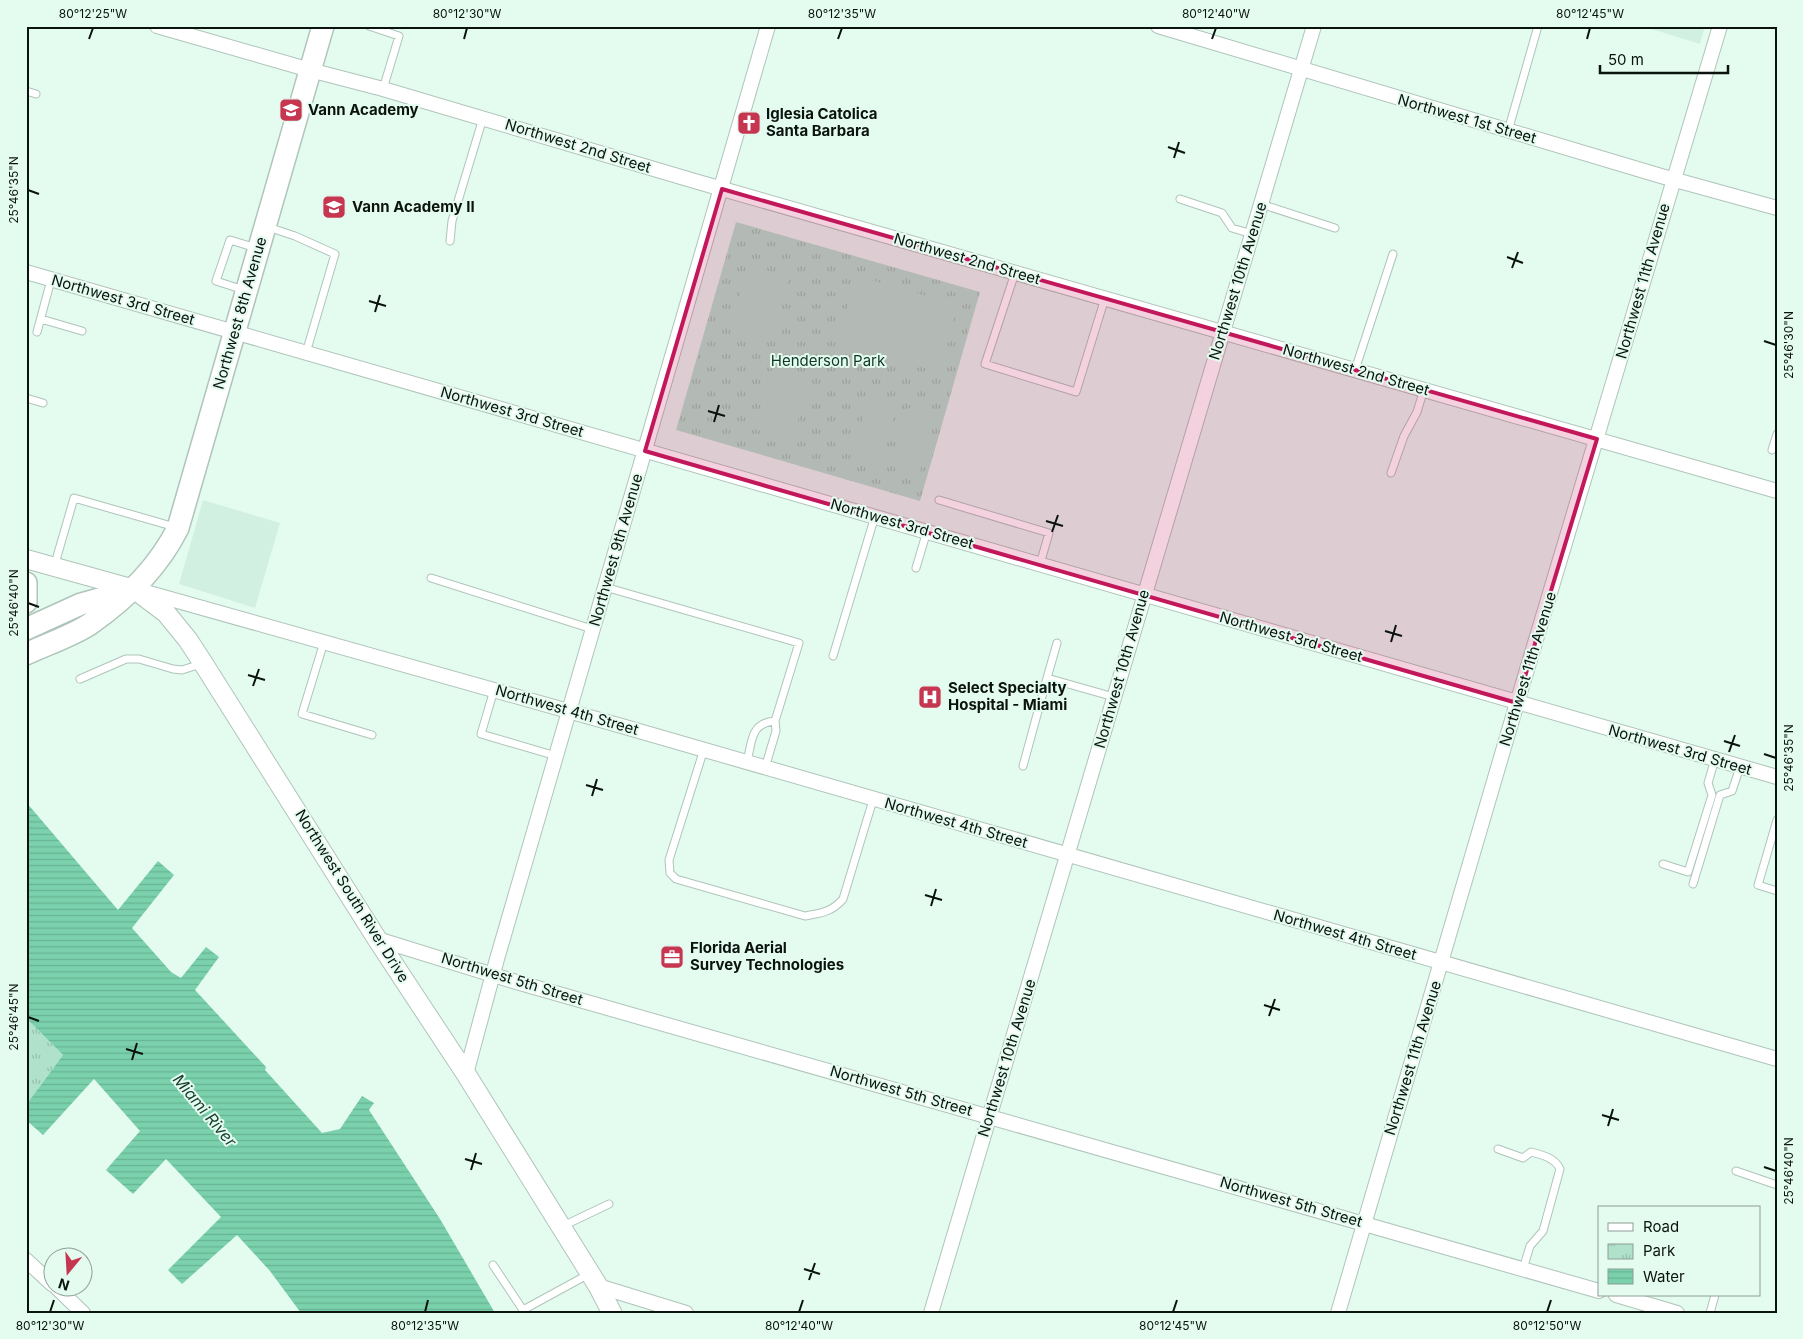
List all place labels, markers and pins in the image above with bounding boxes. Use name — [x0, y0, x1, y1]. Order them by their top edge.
school or university icon: Vann Academy — [278, 97, 304, 123]
place label: Vann Academy — [308, 100, 419, 119]
place label: Iglesia Catolica Santa Barbara — [766, 104, 878, 140]
church icon: Iglesia Catolica Santa Barbara — [736, 110, 762, 136]
school or university icon: Vann Academy II — [321, 194, 347, 220]
place label: Vann Academy II — [352, 197, 475, 216]
place label: Select Specialty Hospital - Miami — [948, 678, 1067, 714]
hospital icon: Select Specialty Hospital - Miami — [917, 684, 943, 710]
place label: Florida Aerial Survey Technologies — [690, 938, 844, 974]
office icon: Florida Aerial Survey Technologies — [659, 944, 685, 970]

